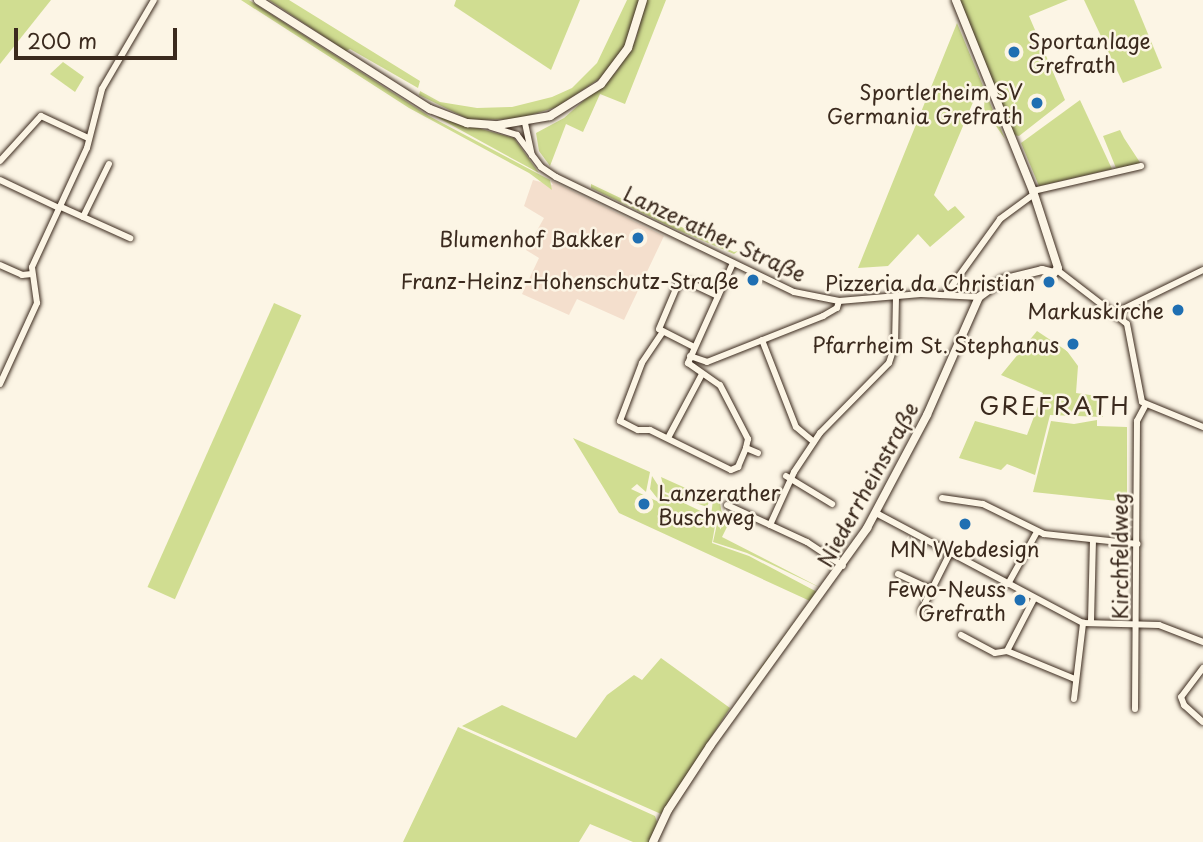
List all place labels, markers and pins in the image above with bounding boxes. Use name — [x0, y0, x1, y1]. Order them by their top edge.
place label: Sportanlage Grefrath — [1028, 27, 1151, 77]
marker: Sportanlage Grefrath — [1006, 44, 1022, 60]
place label: Sportlerheim SV Germania Grefrath — [827, 78, 1023, 128]
marker: Sportlerheim SV Germania Grefrath — [1029, 95, 1045, 111]
place label: Blumenhof Bakker — [437, 225, 624, 251]
marker: Blumenhof Bakker — [630, 230, 646, 246]
place label: Franz-Heinz-Hohenschutz-Straße — [401, 267, 739, 293]
place label: Pizzeria da Christian — [826, 269, 1035, 295]
marker: Franz-Heinz-Hohenschutz-Straße — [745, 272, 761, 288]
marker: Pizzeria da Christian — [1041, 274, 1057, 290]
place label: Markuskirche — [1028, 297, 1164, 323]
marker: Markuskirche — [1170, 302, 1186, 318]
place label: Pfarrheim St. Stephanus — [812, 331, 1059, 357]
marker: Pfarrheim St. Stephanus — [1065, 336, 1081, 352]
place label: Lanzerather Buschweg — [658, 479, 780, 529]
marker: Lanzerather Buschweg — [636, 496, 652, 512]
marker: MN Webdesign — [957, 516, 973, 532]
place label: MN Webdesign — [890, 535, 1040, 561]
place label: Fewo-Neuss Grefrath — [887, 575, 1006, 625]
marker: Fewo-Neuss Grefrath — [1012, 592, 1028, 608]

